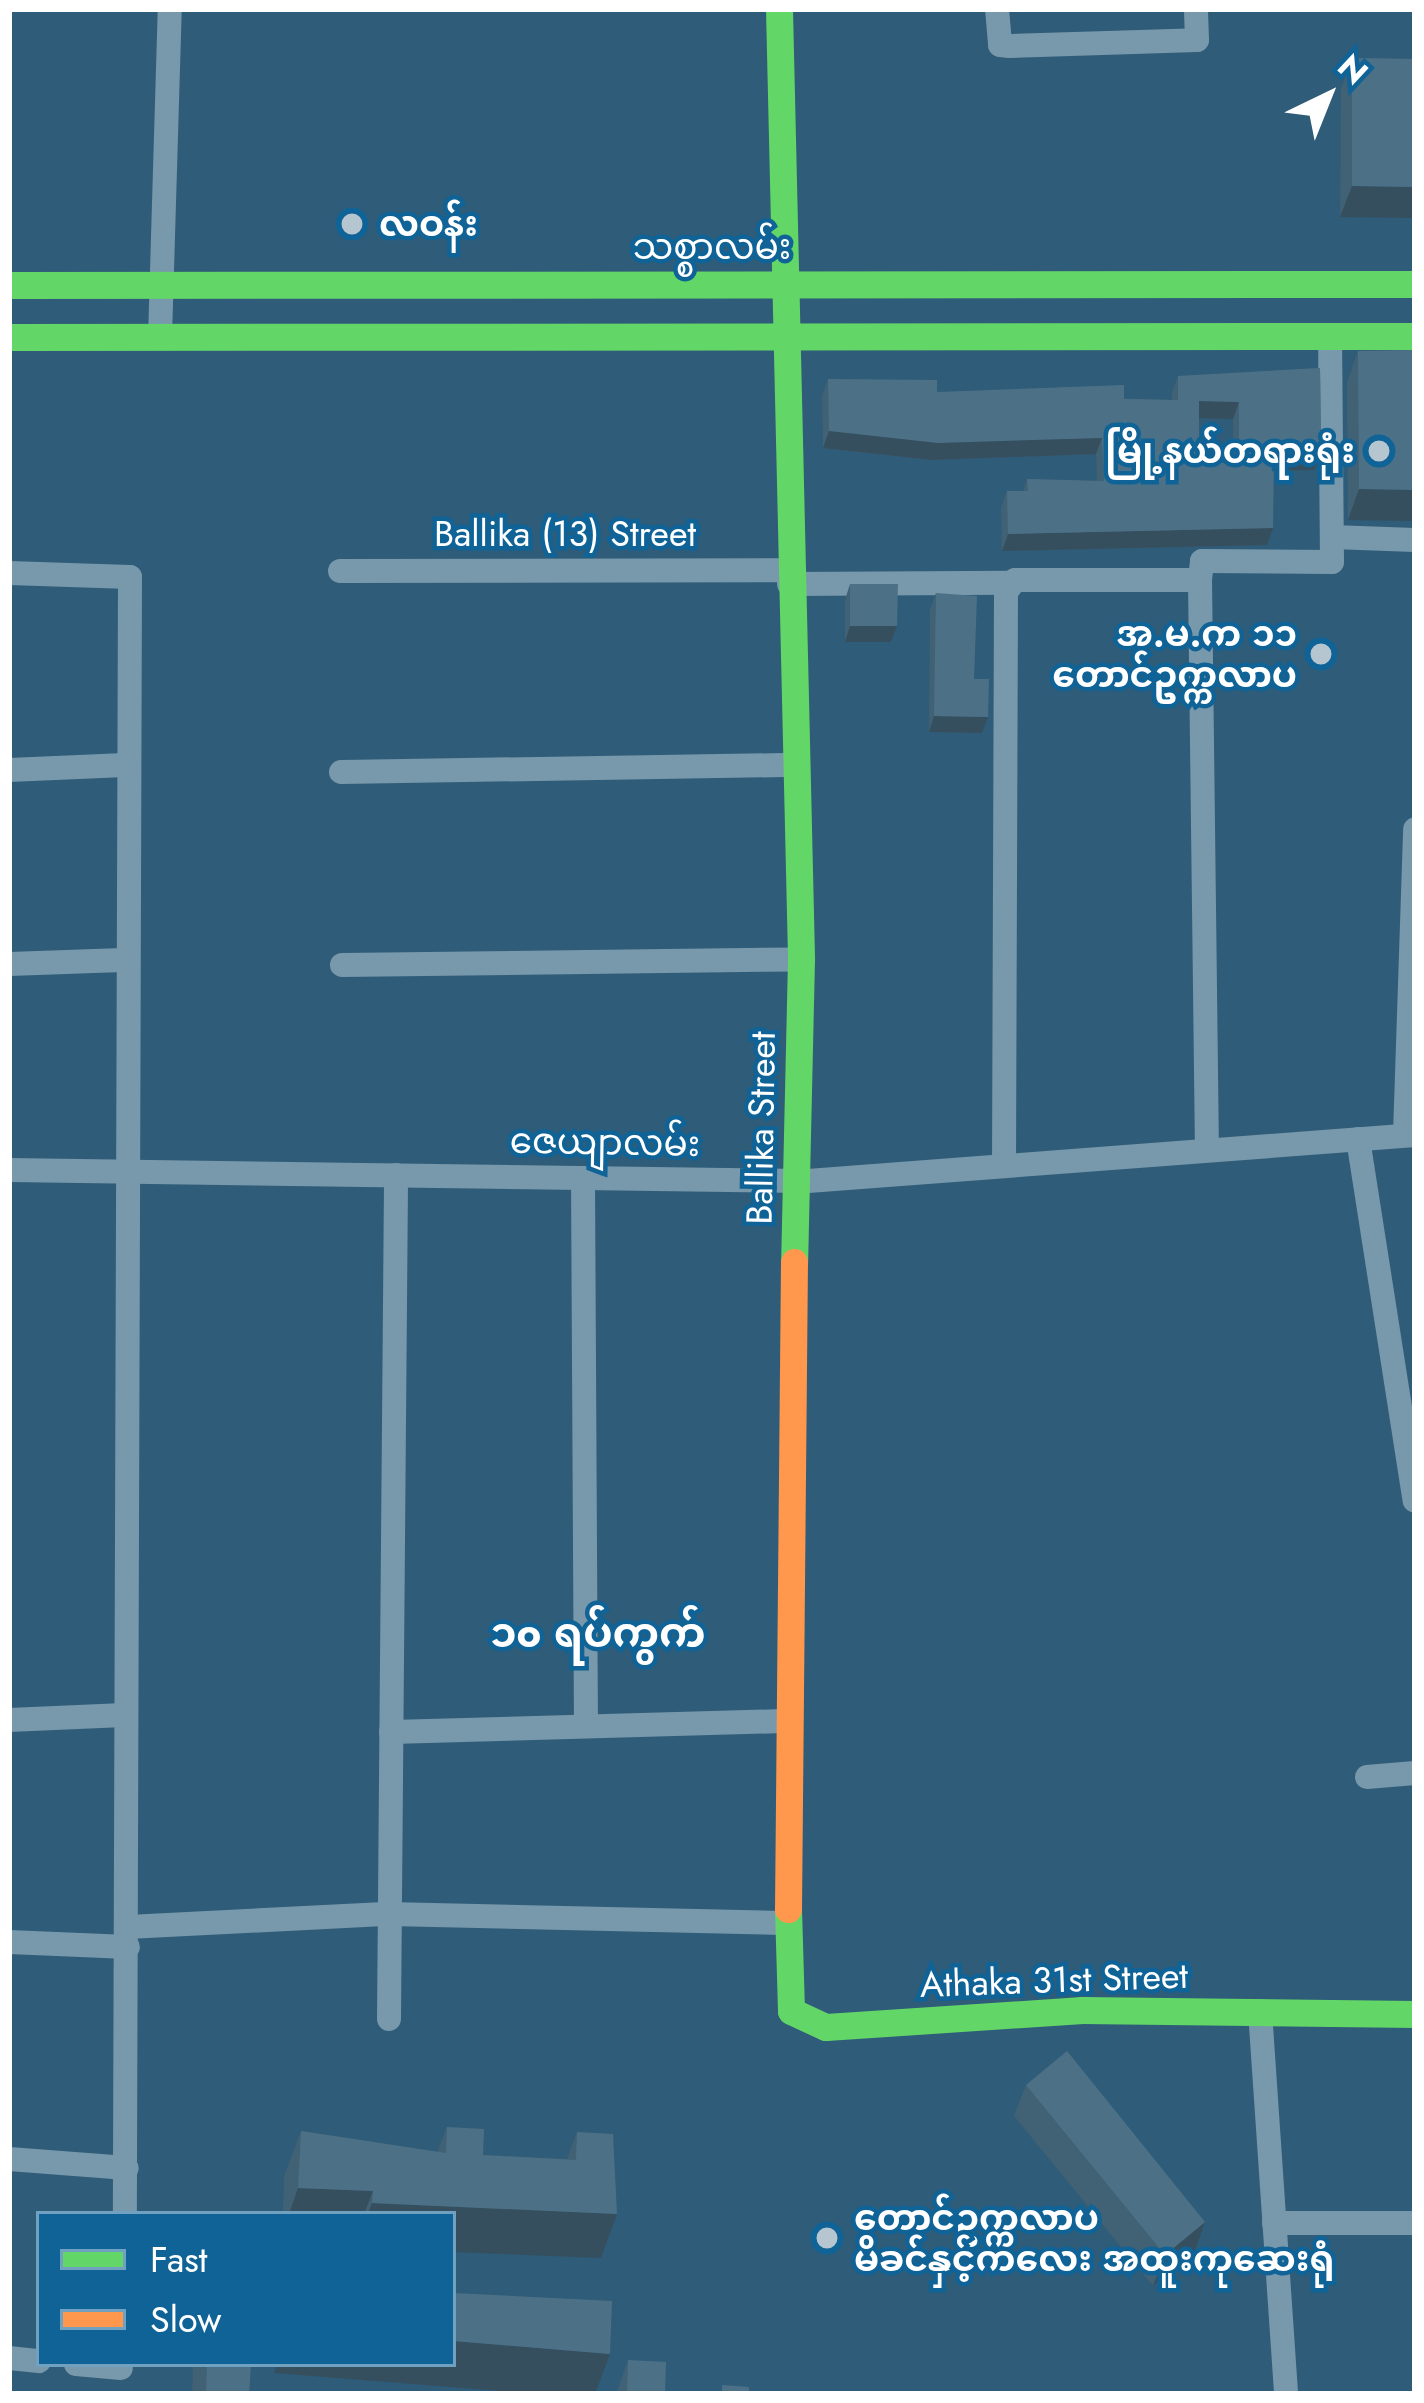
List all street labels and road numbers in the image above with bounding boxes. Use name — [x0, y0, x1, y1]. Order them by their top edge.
street label: သစ္စာလမ်း — [633, 225, 791, 269]
street label: Ballika (13) Street — [434, 512, 696, 556]
street label: Ballika Street — [738, 1031, 784, 1225]
street label: ဇေယျာလမ်း — [509, 1119, 701, 1165]
street label: Athaka 31st Street — [919, 1954, 1189, 2006]

